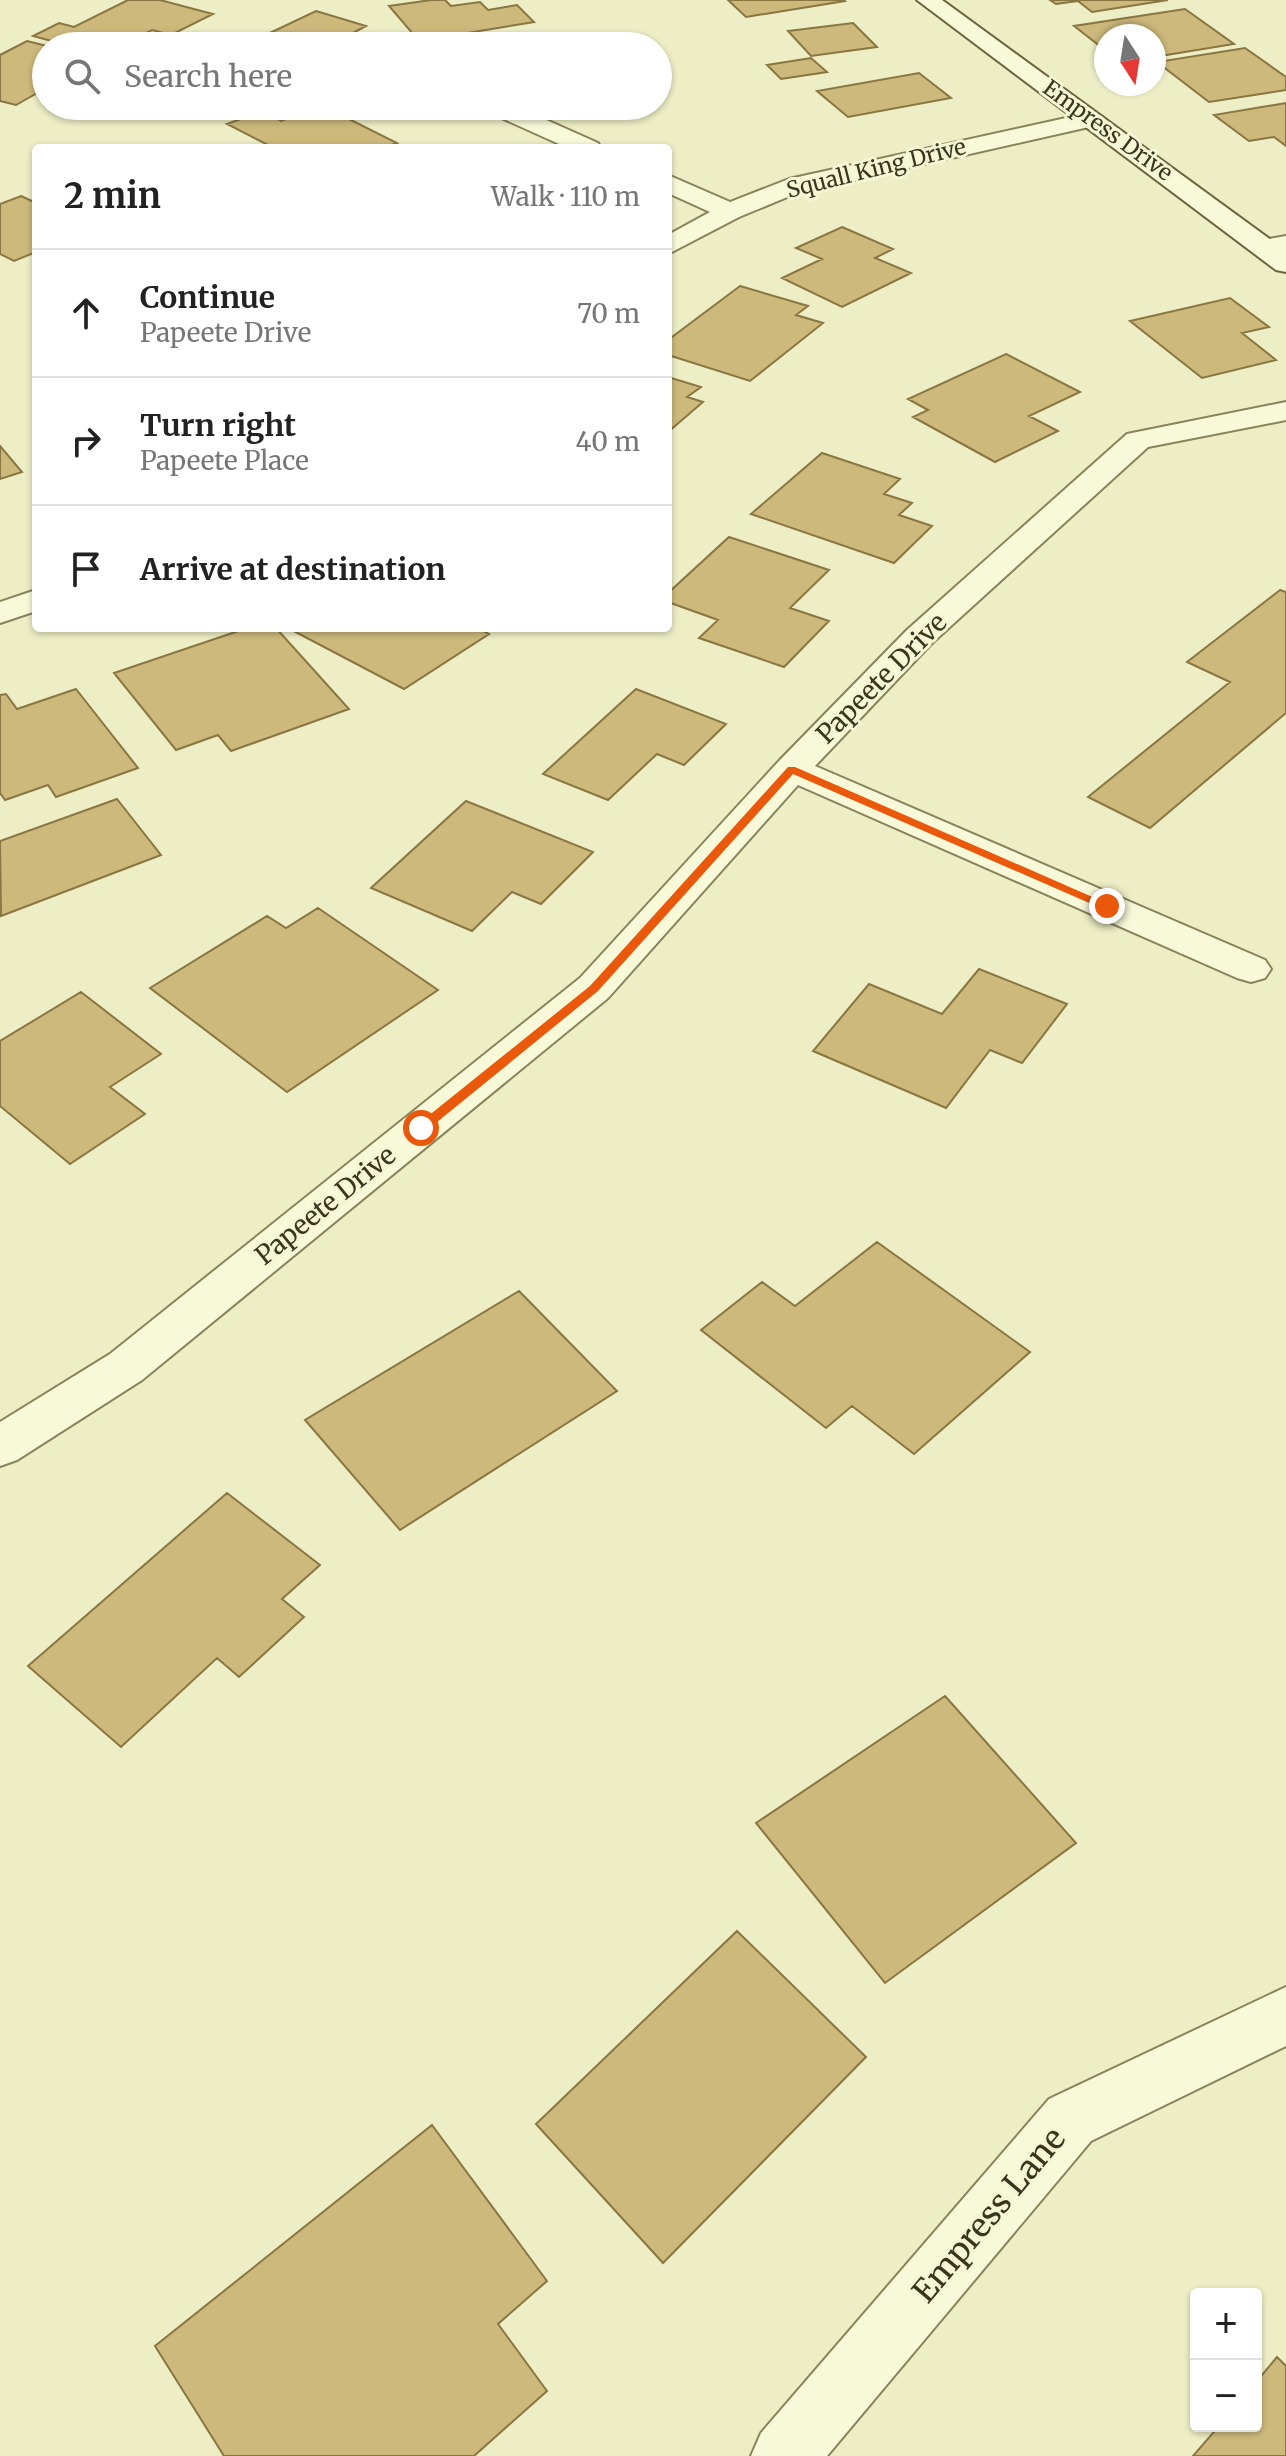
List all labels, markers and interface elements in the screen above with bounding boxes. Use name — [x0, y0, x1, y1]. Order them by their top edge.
north arrow — [1094, 24, 1166, 96]
search box — [32, 32, 672, 120]
icon: search — [60, 54, 104, 98]
text: Search here — [124, 57, 292, 95]
street label: Empress Drive — [1038, 74, 1178, 186]
street label: Squall King Drive — [783, 132, 969, 204]
text: 2 min — [64, 175, 161, 217]
text: Walk · 110 m — [491, 180, 640, 213]
text: Continue — [140, 278, 275, 316]
icon: ahead — [64, 291, 108, 335]
text: 70 m — [577, 297, 640, 330]
text: Papeete Drive — [140, 316, 311, 349]
text: Turn right — [140, 406, 296, 444]
icon: right — [64, 419, 108, 463]
text: 40 m — [576, 425, 640, 458]
text: Papeete Place — [140, 444, 309, 477]
icon: arrive — [64, 547, 108, 591]
text: Arrive at destination — [140, 550, 446, 588]
street label: Papeete Drive — [809, 606, 953, 750]
route end — [1089, 888, 1125, 924]
route start — [403, 1110, 439, 1146]
street label: Papeete Drive — [248, 1138, 402, 1272]
street label: Empress Lane — [904, 2119, 1074, 2311]
map controls — [1190, 2288, 1262, 2432]
button: + — [1190, 2288, 1262, 2360]
button: − — [1190, 2360, 1262, 2432]

